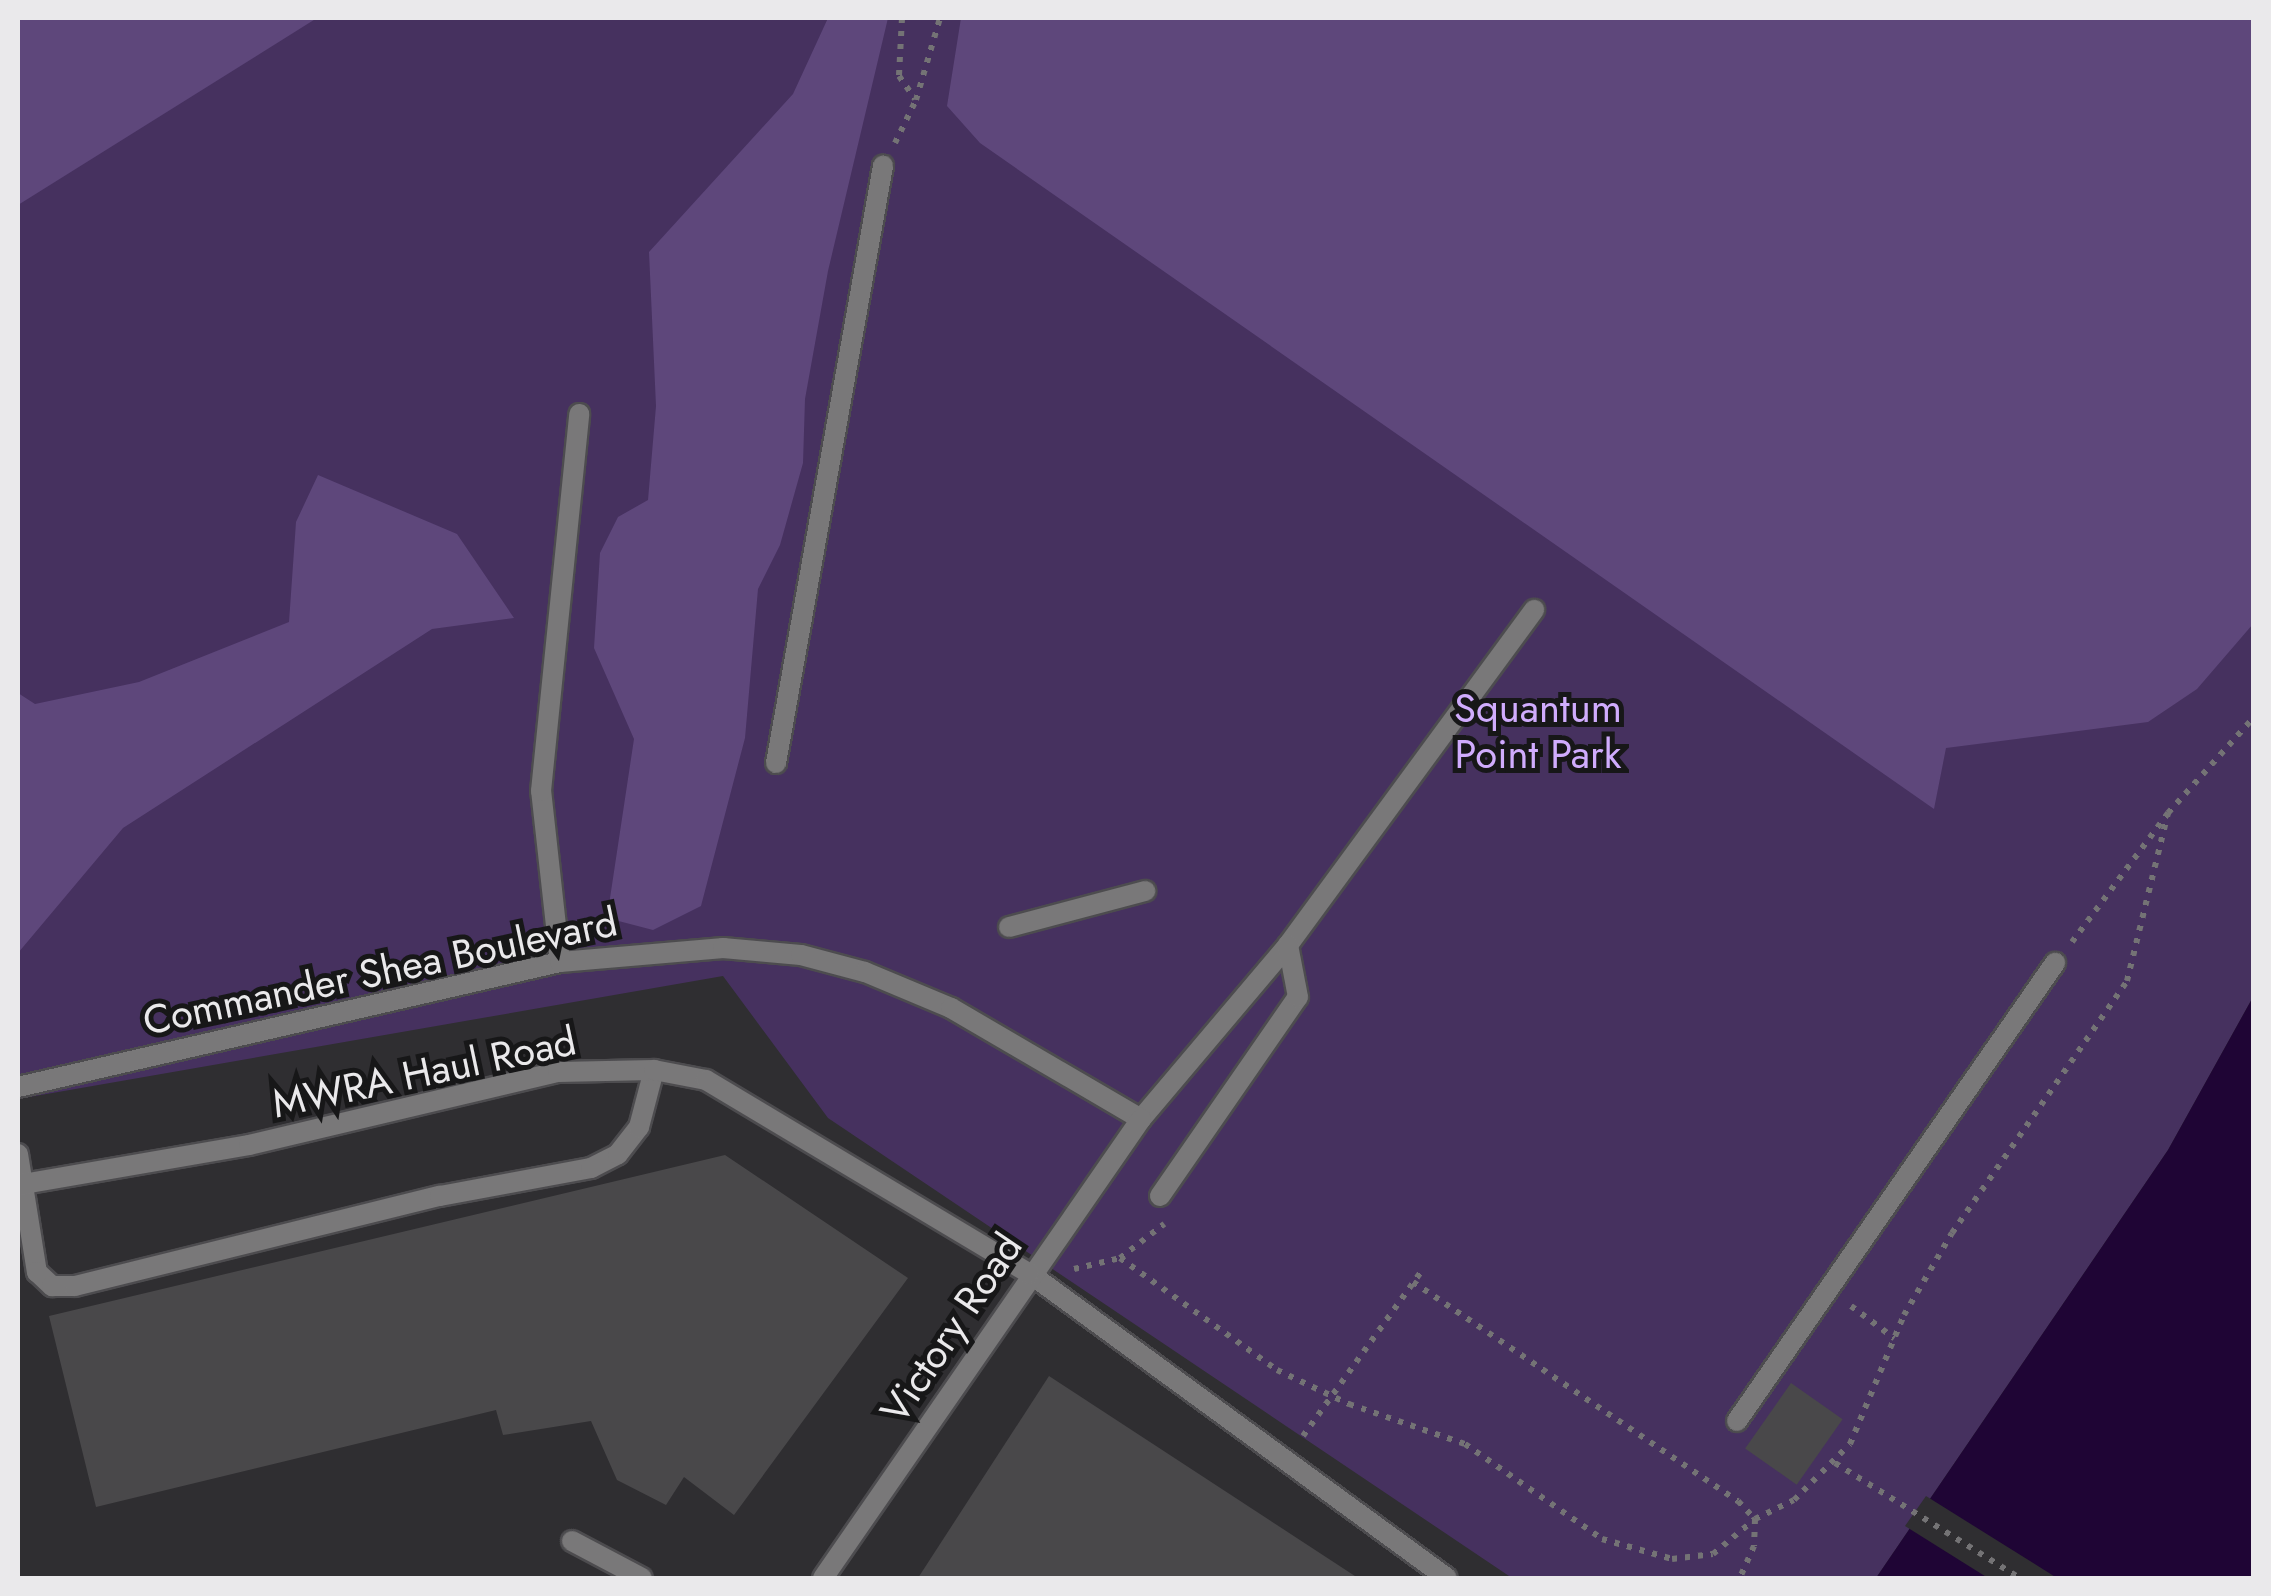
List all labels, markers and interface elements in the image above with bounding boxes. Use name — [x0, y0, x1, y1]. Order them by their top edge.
park label: Squantum Point Park — [1454, 684, 1622, 778]
street label: Commander Shea Boulevard — [139, 897, 621, 1045]
street label: MWRA Haul Road — [268, 1016, 580, 1128]
street label: Victory Road — [870, 1224, 1032, 1432]

